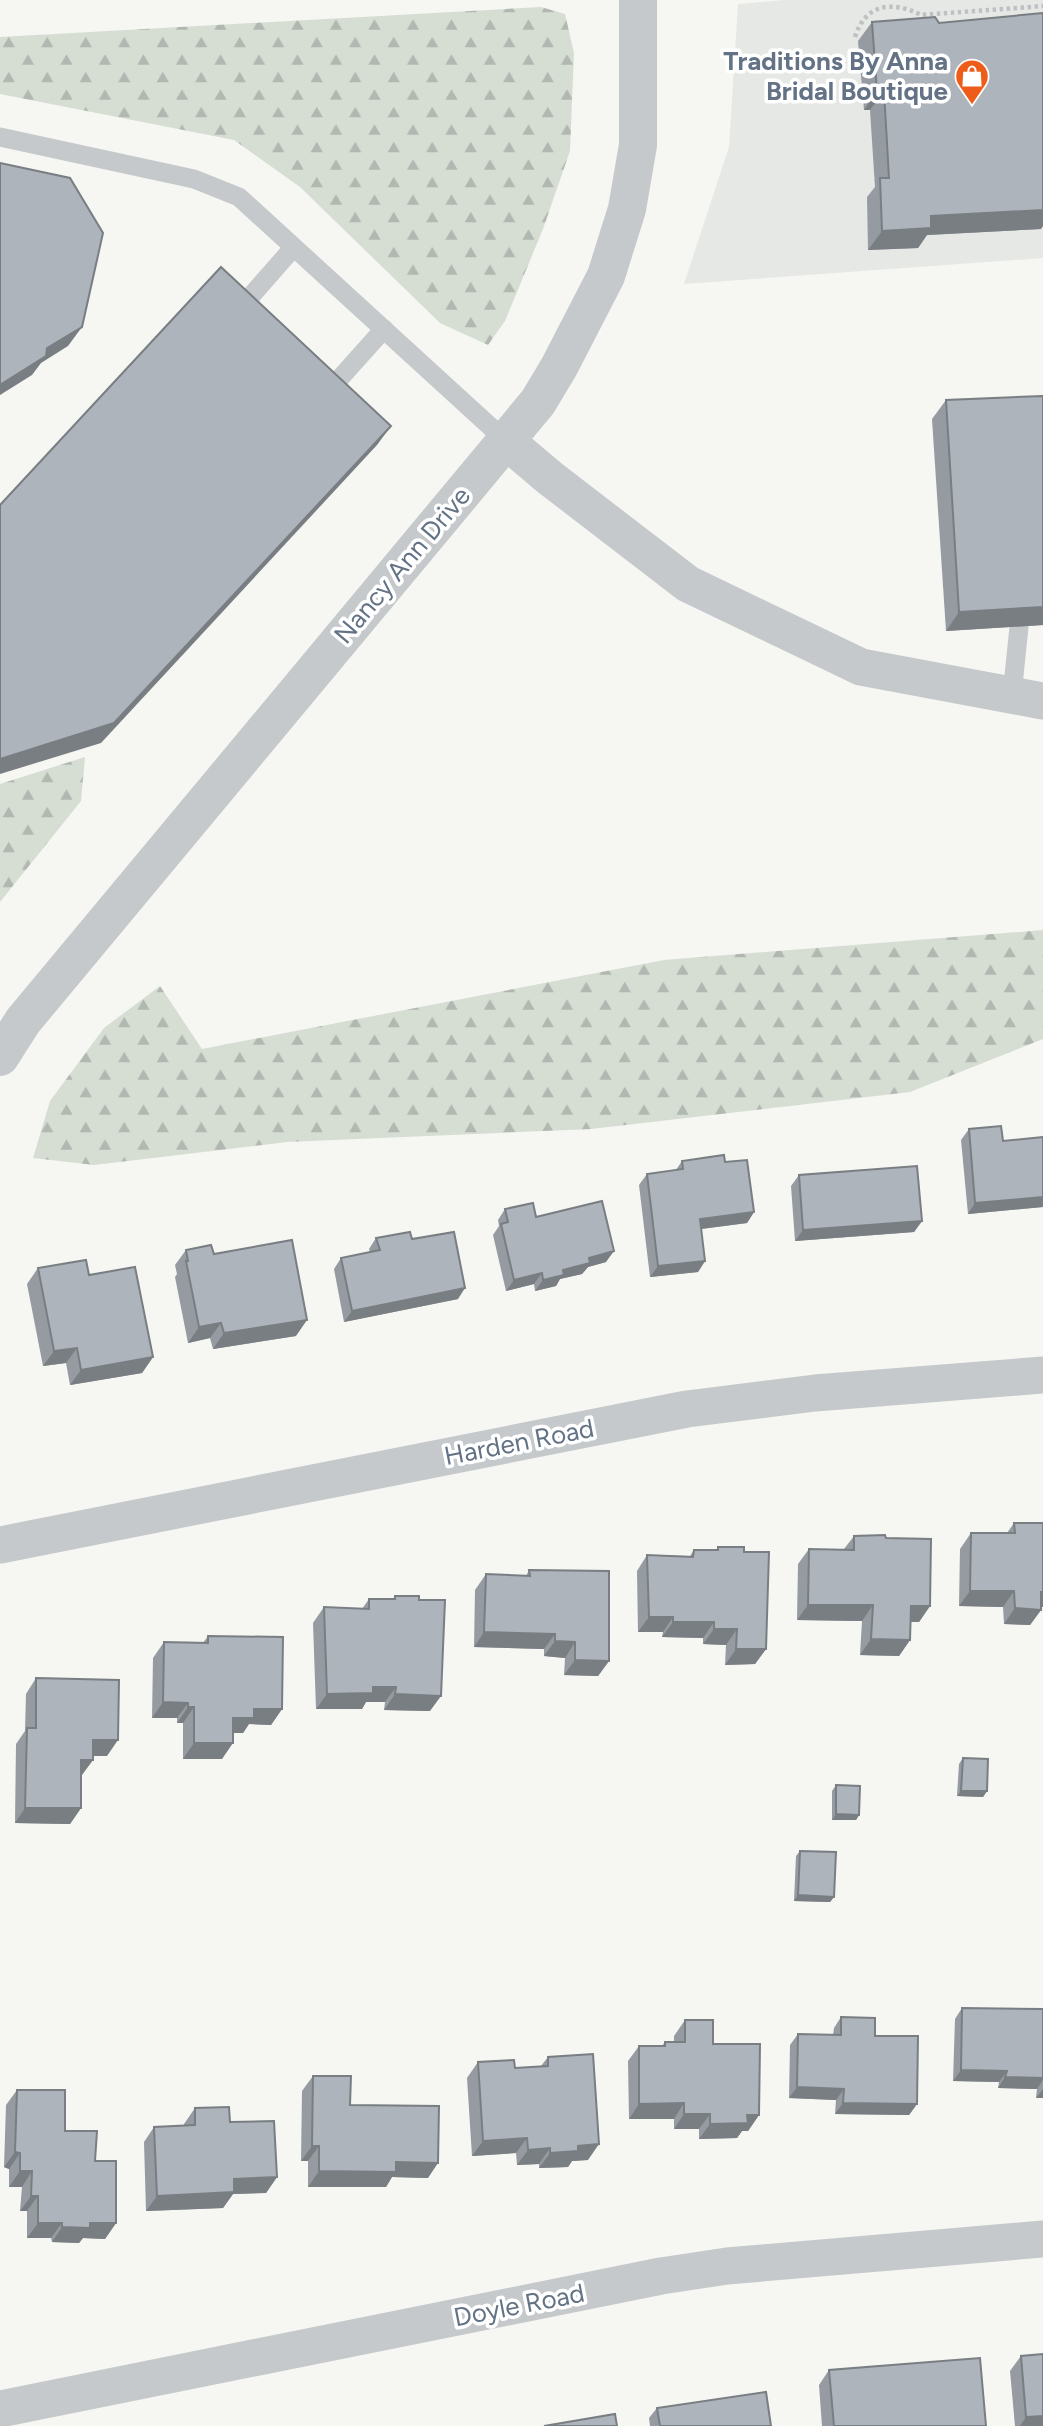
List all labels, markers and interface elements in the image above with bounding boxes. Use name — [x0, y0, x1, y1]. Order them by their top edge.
place label: Traditions By Anna Bridal Boutique — [723, 45, 948, 107]
shop icon: Traditions By Anna Bridal Boutique — [953, 57, 991, 106]
street label: Nancy Ann Drive — [327, 480, 477, 650]
street label: Harden Road — [441, 1412, 597, 1472]
street label: Doyle Road — [451, 2277, 587, 2333]

